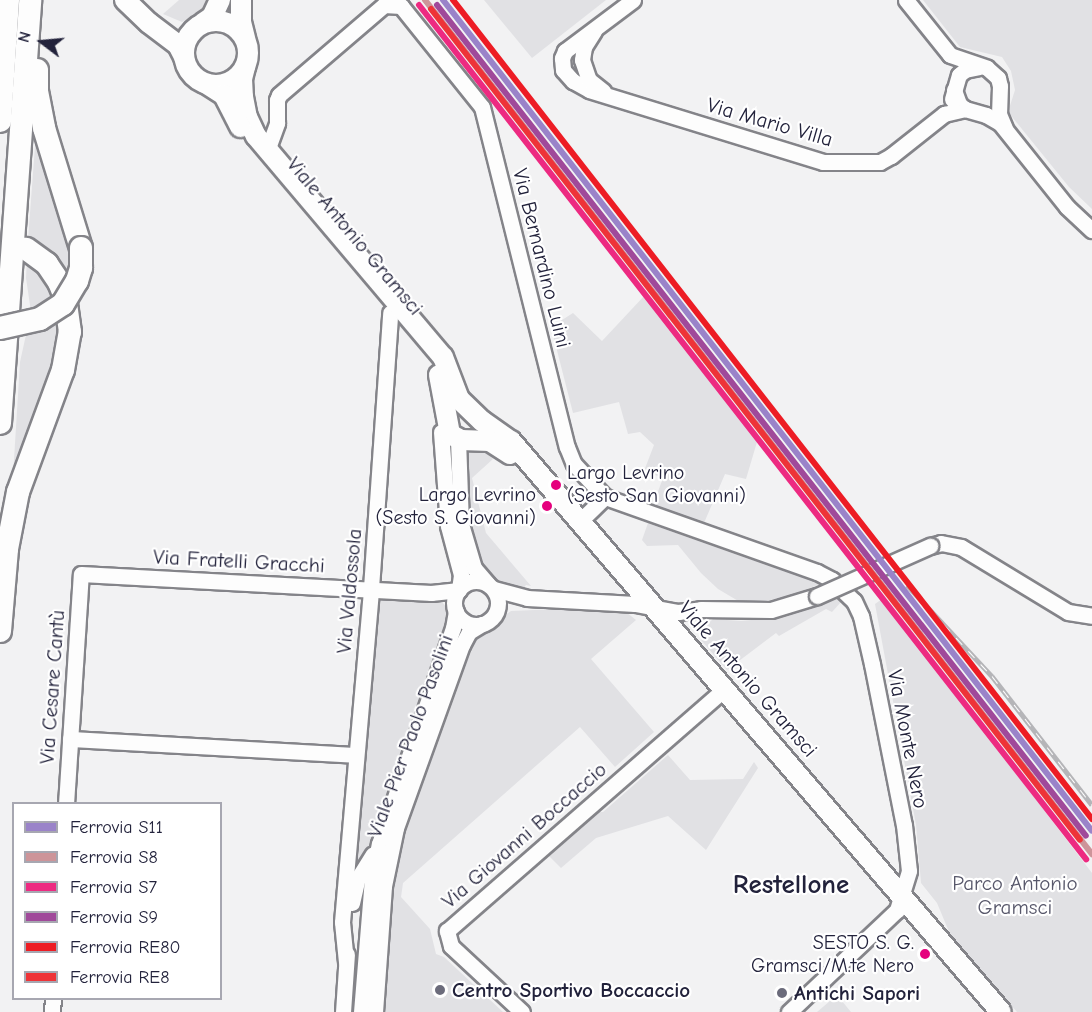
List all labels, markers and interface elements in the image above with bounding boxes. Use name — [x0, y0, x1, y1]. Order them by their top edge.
north arrow — [12, 12, 72, 72]
text: N — [15, 30, 35, 45]
street label: Via Mario Villa — [704, 92, 836, 152]
street label: Viale Antonio Gramsci — [282, 152, 428, 320]
street label: Via Bernardino Luini — [508, 166, 576, 350]
place label: Largo Levrino (Sesto San Giovanni) — [567, 461, 746, 508]
marker: Largo Levrino (Sesto San Giovanni) — [550, 479, 562, 491]
place label: Largo Levrino (Sesto S. Giovanni) — [375, 482, 536, 529]
marker: Largo Levrino (Sesto S. Giovanni) — [541, 500, 553, 512]
street label: Via Valdossola — [331, 527, 367, 655]
street label: Via Fratelli Gracchi — [153, 544, 325, 578]
street label: Viale Antonio Gramsci — [673, 596, 823, 762]
street label: Via Cesare Cantù — [34, 609, 70, 765]
street label: Viale Pier Paolo Pasolini — [362, 631, 458, 841]
street label: Via Monte Nero — [882, 668, 934, 810]
street label: Via Giovanni Boccaccio — [436, 757, 612, 913]
legend — [12, 802, 222, 1000]
text: Ferrovia S11 — [70, 817, 163, 838]
text: Ferrovia S8 — [70, 847, 158, 868]
district label: Restellone — [733, 869, 849, 901]
park label: Parco Antonio Gramsci — [952, 870, 1078, 920]
text: Ferrovia S7 — [70, 877, 157, 898]
text: Ferrovia S9 — [70, 907, 158, 928]
place label: SESTO S. G. Gramsci/M.te Nero — [751, 930, 914, 977]
text: Ferrovia RE80 — [70, 937, 180, 958]
marker: SESTO S. G. Gramsci/M.te Nero — [919, 948, 931, 960]
text: Ferrovia RE8 — [70, 967, 169, 988]
place label: Centro Sportivo Boccaccio — [452, 977, 690, 1003]
place label: Antichi Sapori — [794, 980, 920, 1006]
marker: Centro Sportivo Boccaccio — [433, 983, 447, 997]
marker: Antichi Sapori — [775, 986, 789, 1000]

